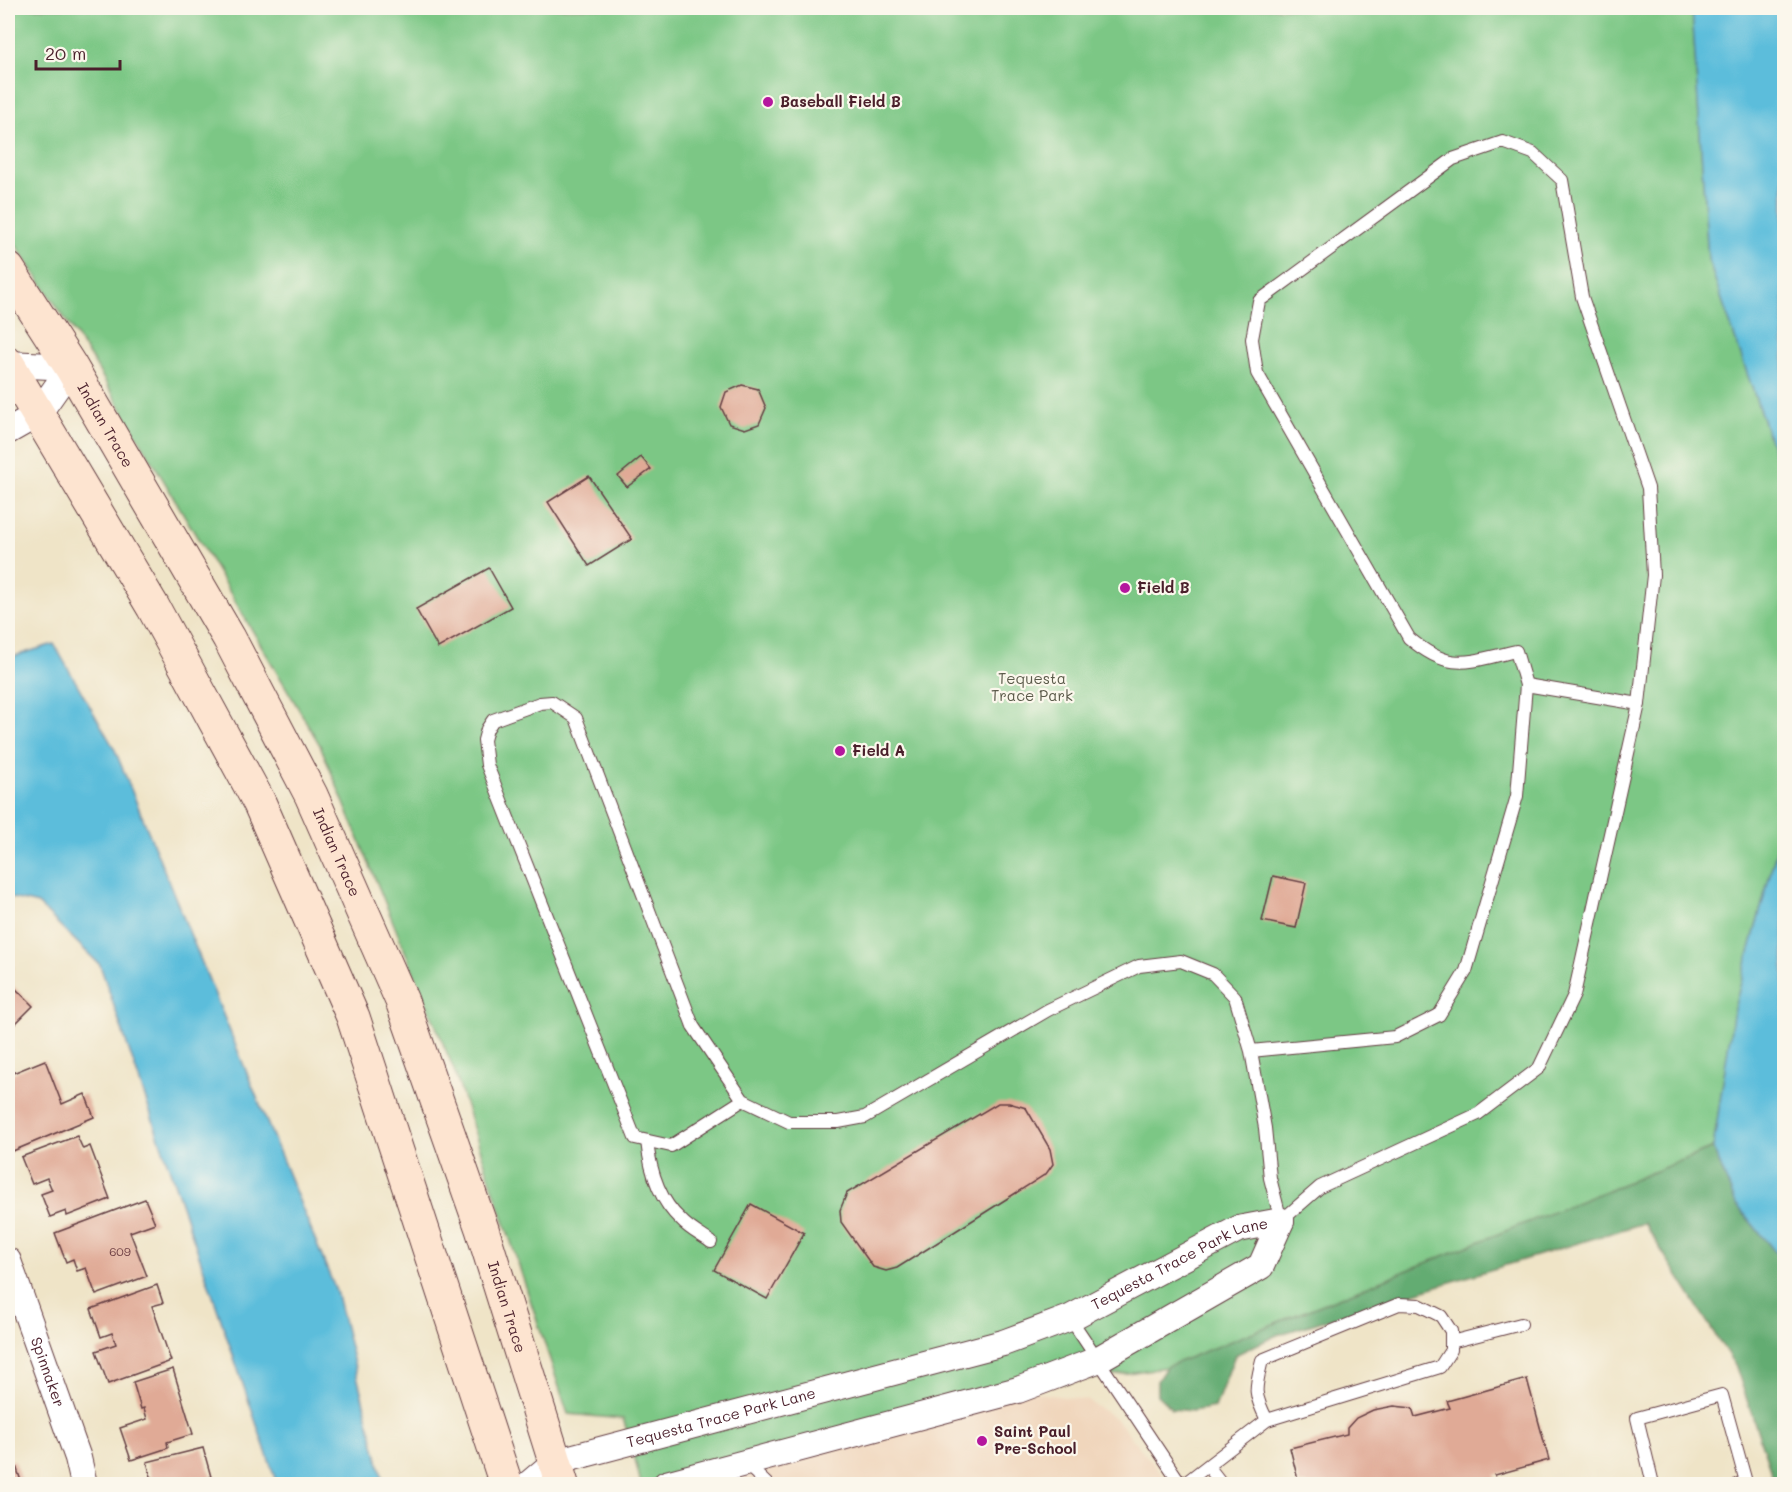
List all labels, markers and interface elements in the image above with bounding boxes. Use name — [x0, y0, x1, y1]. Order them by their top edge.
scale bar — [36, 33, 120, 71]
text: 20 m — [45, 41, 86, 65]
place label: Baseball Field B — [780, 91, 901, 111]
marker: Baseball Field B — [761, 95, 775, 109]
street label: Indian Trace — [73, 379, 138, 471]
place label: Field B — [1137, 577, 1190, 597]
marker: Field B — [1118, 581, 1132, 595]
park label: Tequesta Trace Park — [991, 668, 1073, 705]
place label: Field A — [852, 740, 905, 760]
marker: Field A — [833, 744, 847, 758]
street label: Indian Trace — [309, 805, 366, 899]
street label: Tequesta Trace Park Lane — [1087, 1213, 1269, 1314]
house number: 609 — [109, 1243, 131, 1259]
street label: Indian Trace — [484, 1259, 531, 1355]
street label: Spinnaker — [27, 1334, 70, 1410]
street label: Tequesta Trace Park Lane — [624, 1382, 818, 1452]
place label: Saint Paul Pre-School — [994, 1421, 1077, 1458]
marker: Saint Paul Pre-School — [975, 1434, 989, 1448]

